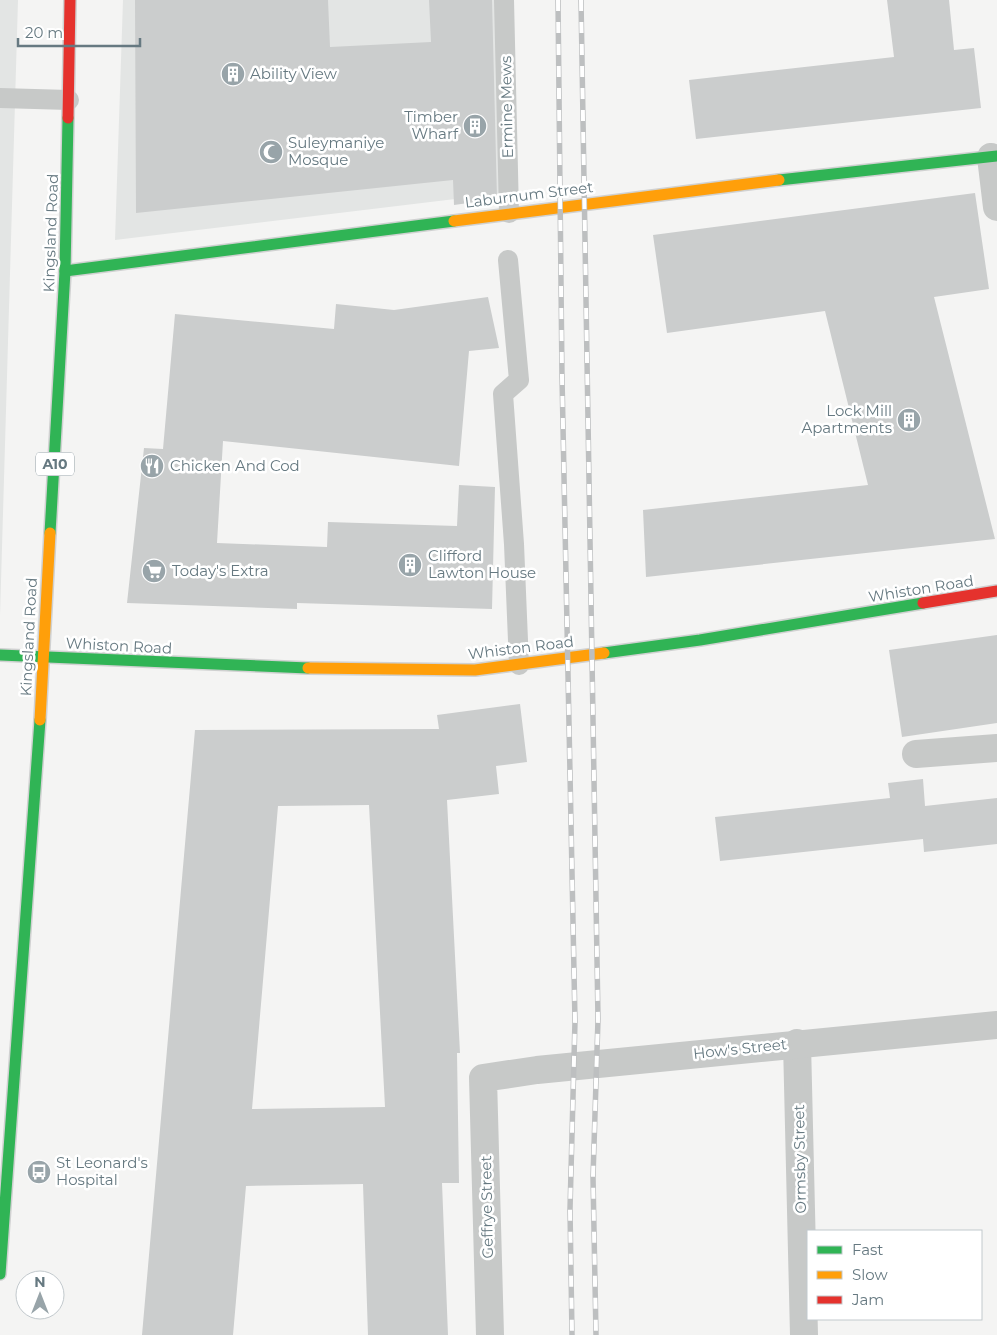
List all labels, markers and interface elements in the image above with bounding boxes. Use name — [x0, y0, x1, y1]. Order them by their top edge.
scale bar — [18, 15, 140, 47]
text: 20 m — [25, 23, 63, 42]
street label: Ermine Mews — [496, 56, 517, 159]
building icon: Ability View — [220, 61, 246, 87]
place label: Ability View — [250, 64, 338, 83]
place label: Timber Wharf — [404, 107, 459, 143]
building icon: Timber Wharf — [462, 113, 488, 139]
place label: Suleymaniye Mosque — [288, 133, 384, 169]
mosque icon: Suleymaniye Mosque — [258, 139, 284, 165]
street label: Kingsland Road — [39, 173, 62, 293]
street label: Laburnum Street — [464, 177, 594, 212]
place label: Lock Mill Apartments — [801, 401, 892, 437]
building icon: Lock Mill Apartments — [896, 407, 922, 433]
road number: A10 — [36, 452, 74, 476]
restaurant icon: Chicken And Cod — [139, 453, 165, 479]
place label: Chicken And Cod — [170, 456, 300, 475]
place label: Clifford Lawton House — [428, 546, 536, 582]
building icon: Clifford Lawton House — [397, 552, 423, 578]
supermarket icon: Today's Extra — [141, 558, 167, 584]
place label: Today's Extra — [172, 561, 269, 580]
street label: Whiston Road — [867, 571, 975, 606]
street label: Kingsland Road — [16, 577, 41, 697]
street label: Whiston Road — [467, 632, 575, 663]
street label: Whiston Road — [65, 633, 173, 658]
street label: How's Street — [692, 1034, 788, 1063]
street label: Ormsby Street — [789, 1104, 810, 1214]
place label: St Leonard's Hospital — [56, 1153, 148, 1189]
street label: Geffrye Street — [476, 1155, 497, 1259]
bus stop icon: St Leonard's Hospital — [26, 1159, 52, 1185]
legend — [807, 1230, 982, 1320]
text: Fast — [852, 1240, 883, 1259]
text: Slow — [852, 1265, 888, 1284]
north arrow — [15, 1270, 65, 1320]
text: N — [34, 1273, 46, 1291]
text: Jam — [851, 1290, 884, 1309]

